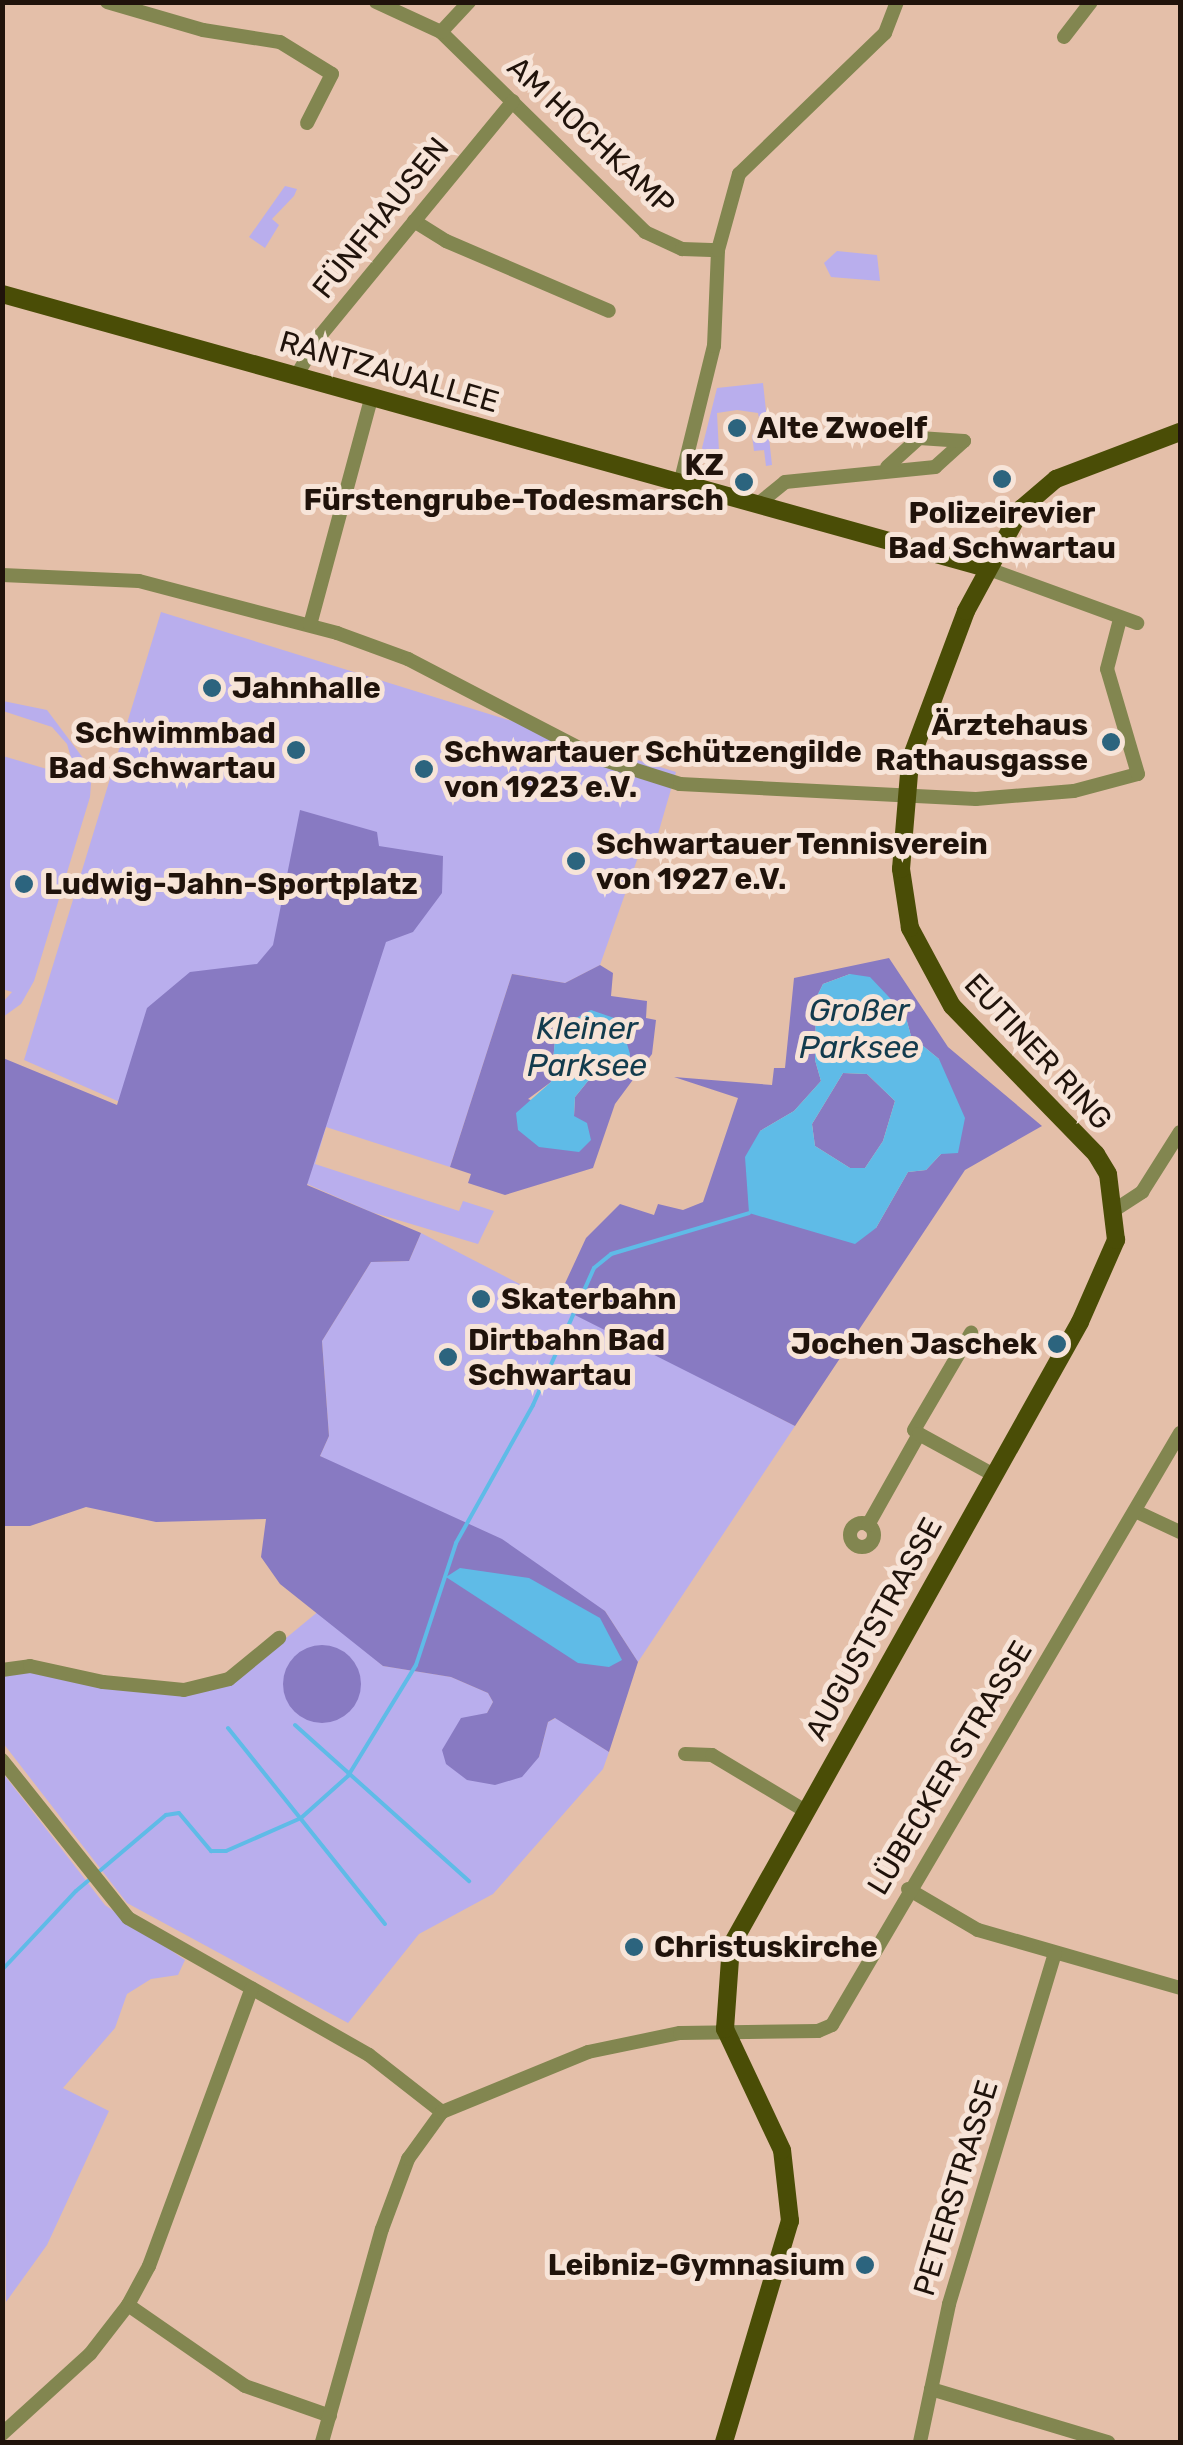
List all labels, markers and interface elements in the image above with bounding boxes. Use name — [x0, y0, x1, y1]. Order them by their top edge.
street label: AM HOCHKAMP — [500, 49, 682, 223]
street label: FÜNFHAUSEN — [305, 130, 457, 306]
street label: RANTZAUALLEE — [275, 323, 503, 421]
place label: Alte Zwoelf — [757, 410, 927, 446]
marker: Alte Zwoelf — [726, 417, 748, 439]
place label: KZ Fürstengrube-Todesmarsch — [303, 447, 724, 518]
marker: Polizeirevier Bad Schwartau — [991, 468, 1013, 490]
marker: KZ Fürstengrube-Todesmarsch — [733, 471, 755, 493]
place label: Polizeirevier Bad Schwartau — [888, 495, 1116, 566]
place label: Jahnhalle — [232, 670, 381, 706]
marker: Jahnhalle — [201, 677, 223, 699]
place label: Ärztehaus Rathausgasse — [875, 707, 1088, 778]
place label: Schwimmbad Bad Schwartau — [48, 715, 276, 786]
marker: Ärztehaus Rathausgasse — [1098, 729, 1124, 755]
place label: Schwartauer Schützengilde von 1923 e.V. — [444, 734, 862, 804]
marker: Schwimmbad Bad Schwartau — [285, 739, 307, 761]
marker: Schwartauer Schützengilde von 1923 e.V. — [413, 758, 435, 780]
place label: Schwartauer Tennisverein von 1927 e.V. — [596, 826, 989, 896]
marker: Schwartauer Tennisverein von 1927 e.V. — [565, 850, 587, 872]
place label: Ludwig-Jahn-Sportplatz — [44, 866, 418, 902]
marker: Ludwig-Jahn-Sportplatz — [13, 873, 35, 895]
street label: EUTINER RING — [957, 967, 1119, 1137]
water label: Großer Parksee — [799, 992, 919, 1067]
water label: Kleiner Parksee — [527, 1010, 647, 1085]
place label: Skaterbahn — [501, 1281, 677, 1317]
marker: Skaterbahn — [470, 1288, 492, 1310]
place label: Dirtbahn Bad Schwartau — [468, 1322, 665, 1392]
place label: Jochen Jaschek — [791, 1326, 1037, 1362]
marker: Jochen Jaschek — [1046, 1333, 1068, 1355]
marker: Dirtbahn Bad Schwartau — [437, 1346, 459, 1368]
street label: AUGUSTSTRASSE — [798, 1512, 950, 1746]
street label: LÜBECKER STRASSE — [860, 1635, 1040, 1901]
place label: Christuskirche — [654, 1929, 878, 1965]
marker: Christuskirche — [623, 1936, 645, 1958]
street label: PETERSTRASSE — [906, 2076, 1006, 2300]
place label: Leibniz-Gymnasium — [548, 2247, 845, 2283]
marker: Leibniz-Gymnasium — [854, 2254, 876, 2276]

